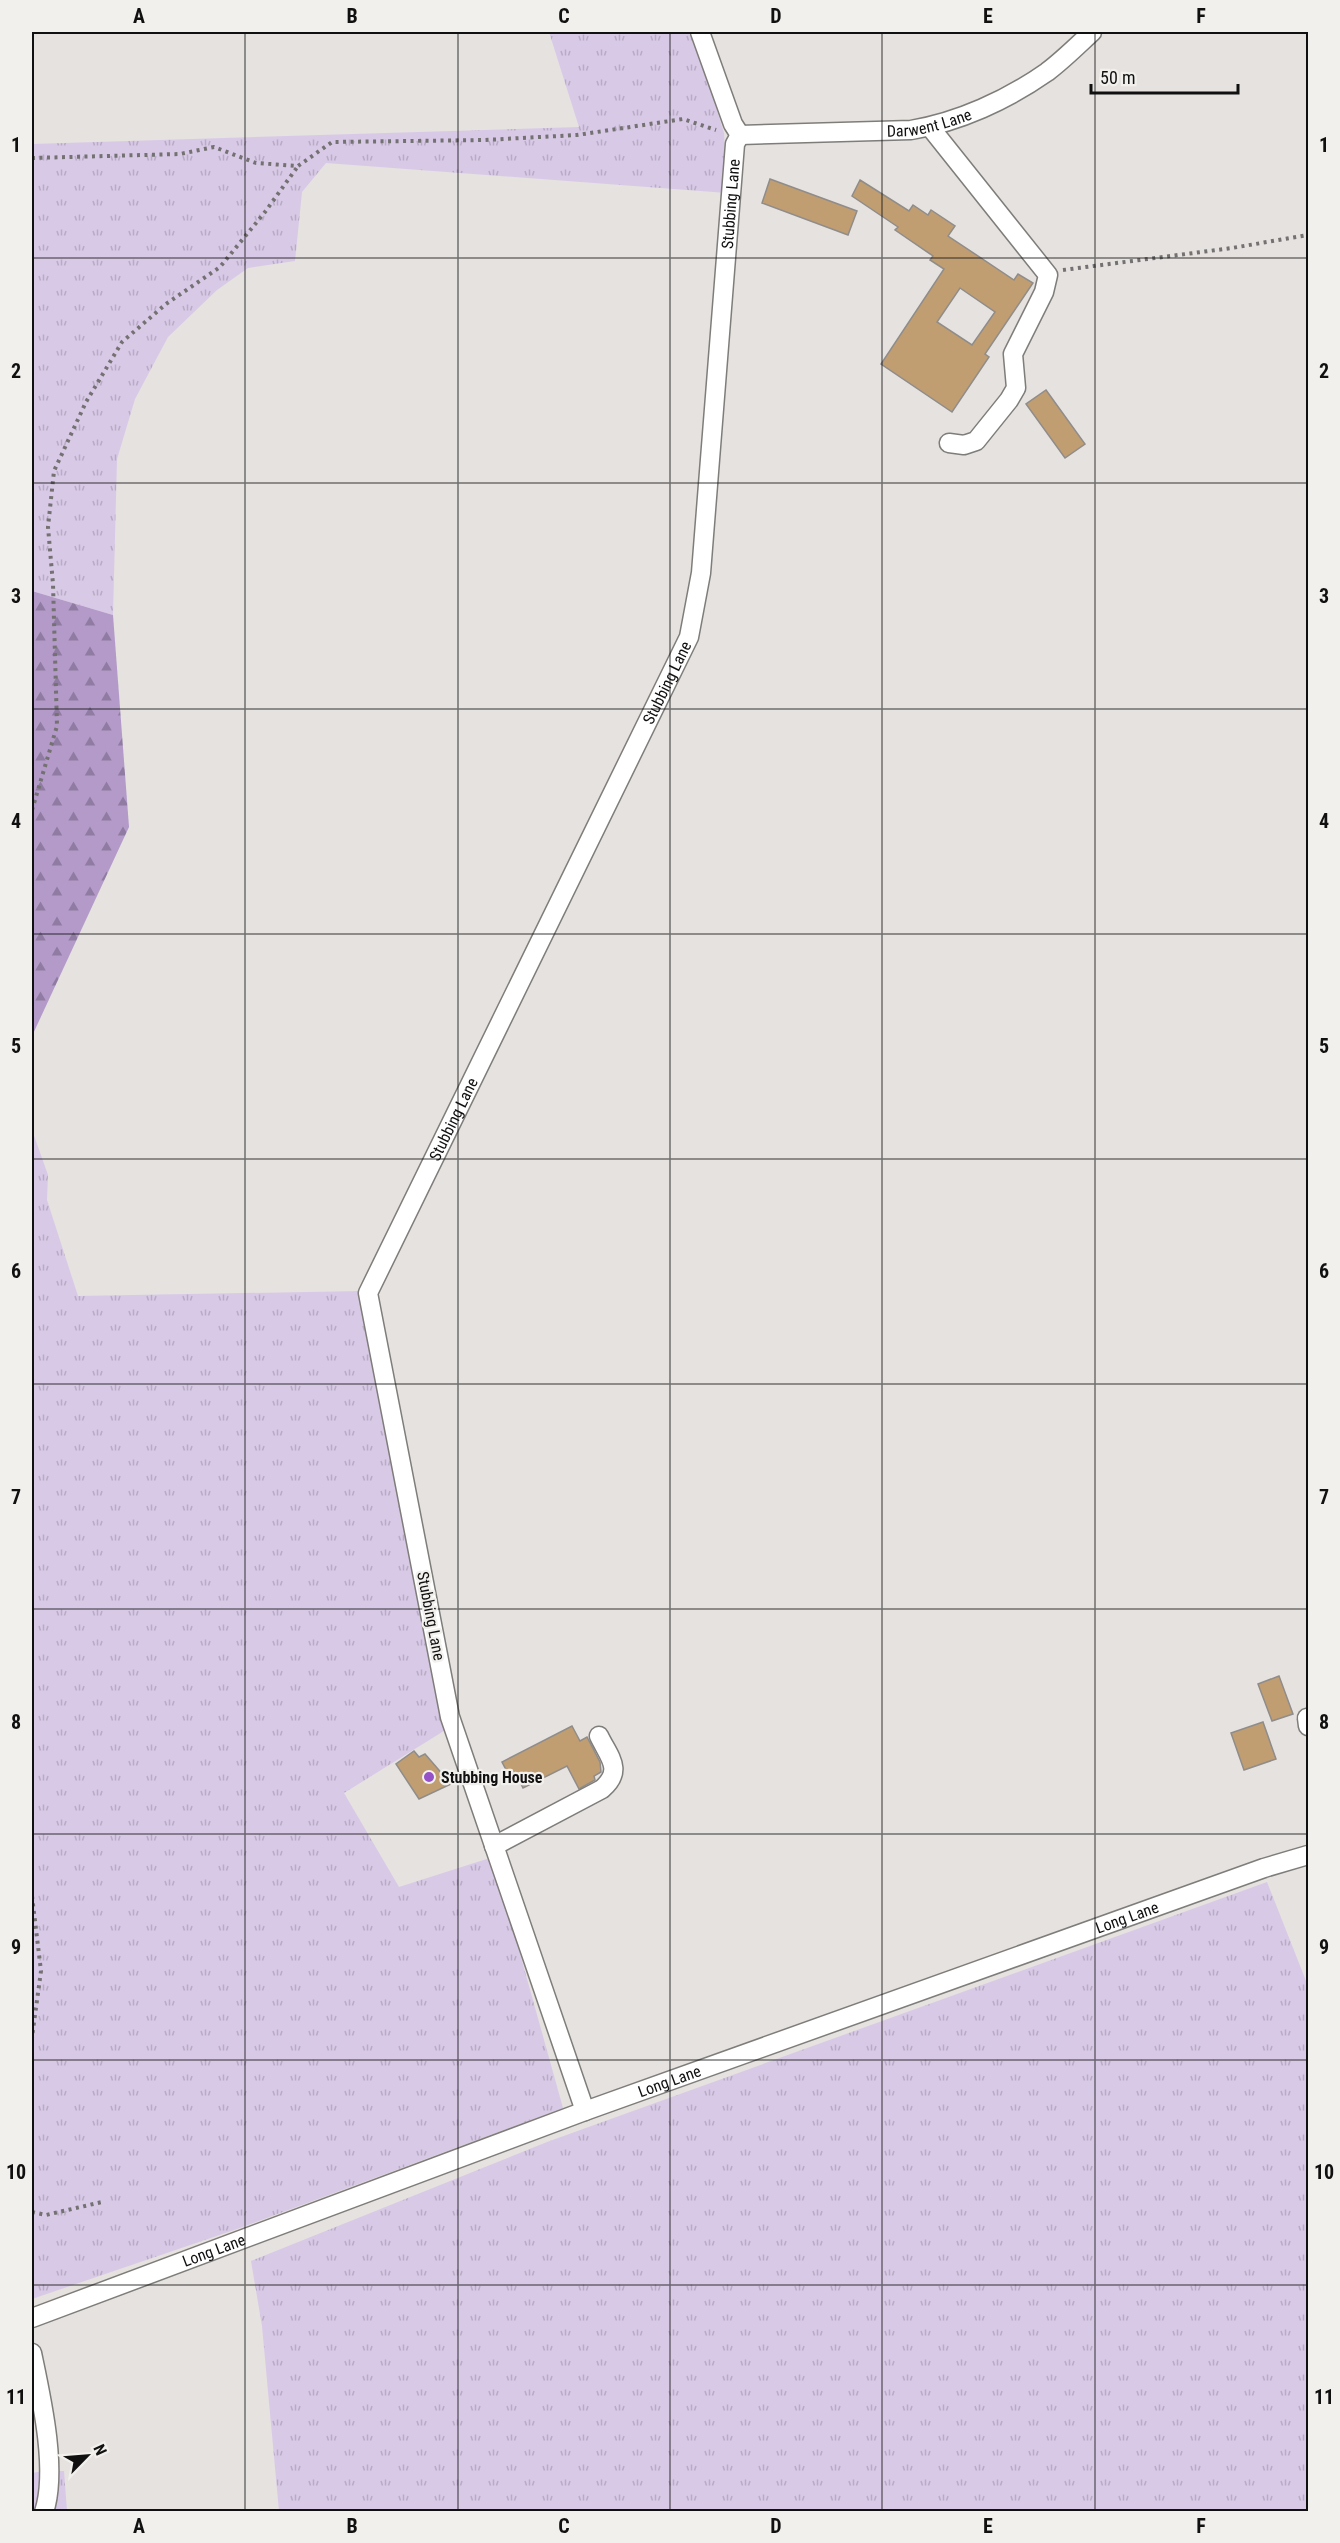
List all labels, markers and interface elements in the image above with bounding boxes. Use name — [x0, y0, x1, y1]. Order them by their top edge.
text: A — [133, 4, 145, 28]
text: B — [346, 4, 358, 28]
text: C — [558, 4, 570, 28]
text: D — [770, 4, 782, 28]
text: E — [983, 4, 993, 28]
text: F — [1196, 4, 1206, 28]
scale bar — [1091, 57, 1238, 95]
text: 50 m — [1100, 67, 1135, 88]
street label: Darwent Lane — [886, 104, 974, 140]
text: 1 — [11, 133, 21, 157]
text: 1 — [1319, 133, 1329, 157]
street label: Stubbing Lane — [717, 158, 743, 250]
text: 2 — [11, 359, 21, 383]
text: 2 — [1319, 359, 1329, 383]
text: 3 — [11, 584, 21, 608]
text: 3 — [1319, 584, 1329, 608]
street label: Stubbing Lane — [638, 638, 695, 727]
text: 4 — [11, 809, 21, 833]
text: 4 — [1319, 809, 1329, 833]
text: 5 — [11, 1034, 21, 1058]
text: 5 — [1319, 1034, 1329, 1058]
street label: Stubbing Lane — [425, 1074, 481, 1164]
text: 6 — [11, 1259, 21, 1283]
text: 6 — [1319, 1259, 1329, 1283]
text: 7 — [11, 1485, 21, 1509]
text: 7 — [1319, 1485, 1329, 1509]
street label: Stubbing Lane — [413, 1570, 449, 1662]
text: 8 — [11, 1710, 21, 1734]
text: 8 — [1319, 1710, 1329, 1734]
place label: Stubbing House — [441, 1768, 543, 1787]
marker: Stubbing House — [422, 1770, 436, 1784]
street label: Long Lane — [1093, 1897, 1161, 1937]
text: 9 — [11, 1935, 21, 1959]
text: 9 — [1319, 1935, 1329, 1959]
street label: Long Lane — [635, 2061, 703, 2101]
text: 10 — [6, 2160, 26, 2184]
text: 10 — [1314, 2160, 1334, 2184]
street label: Long Lane — [180, 2230, 248, 2270]
text: 11 — [6, 2385, 26, 2409]
text: 11 — [1314, 2385, 1334, 2409]
north arrow — [57, 2426, 117, 2486]
text: N — [89, 2441, 111, 2458]
text: A — [133, 2514, 145, 2538]
text: B — [346, 2514, 358, 2538]
text: C — [558, 2514, 570, 2538]
text: D — [770, 2514, 782, 2538]
text: E — [983, 2514, 993, 2538]
text: F — [1196, 2514, 1206, 2538]

